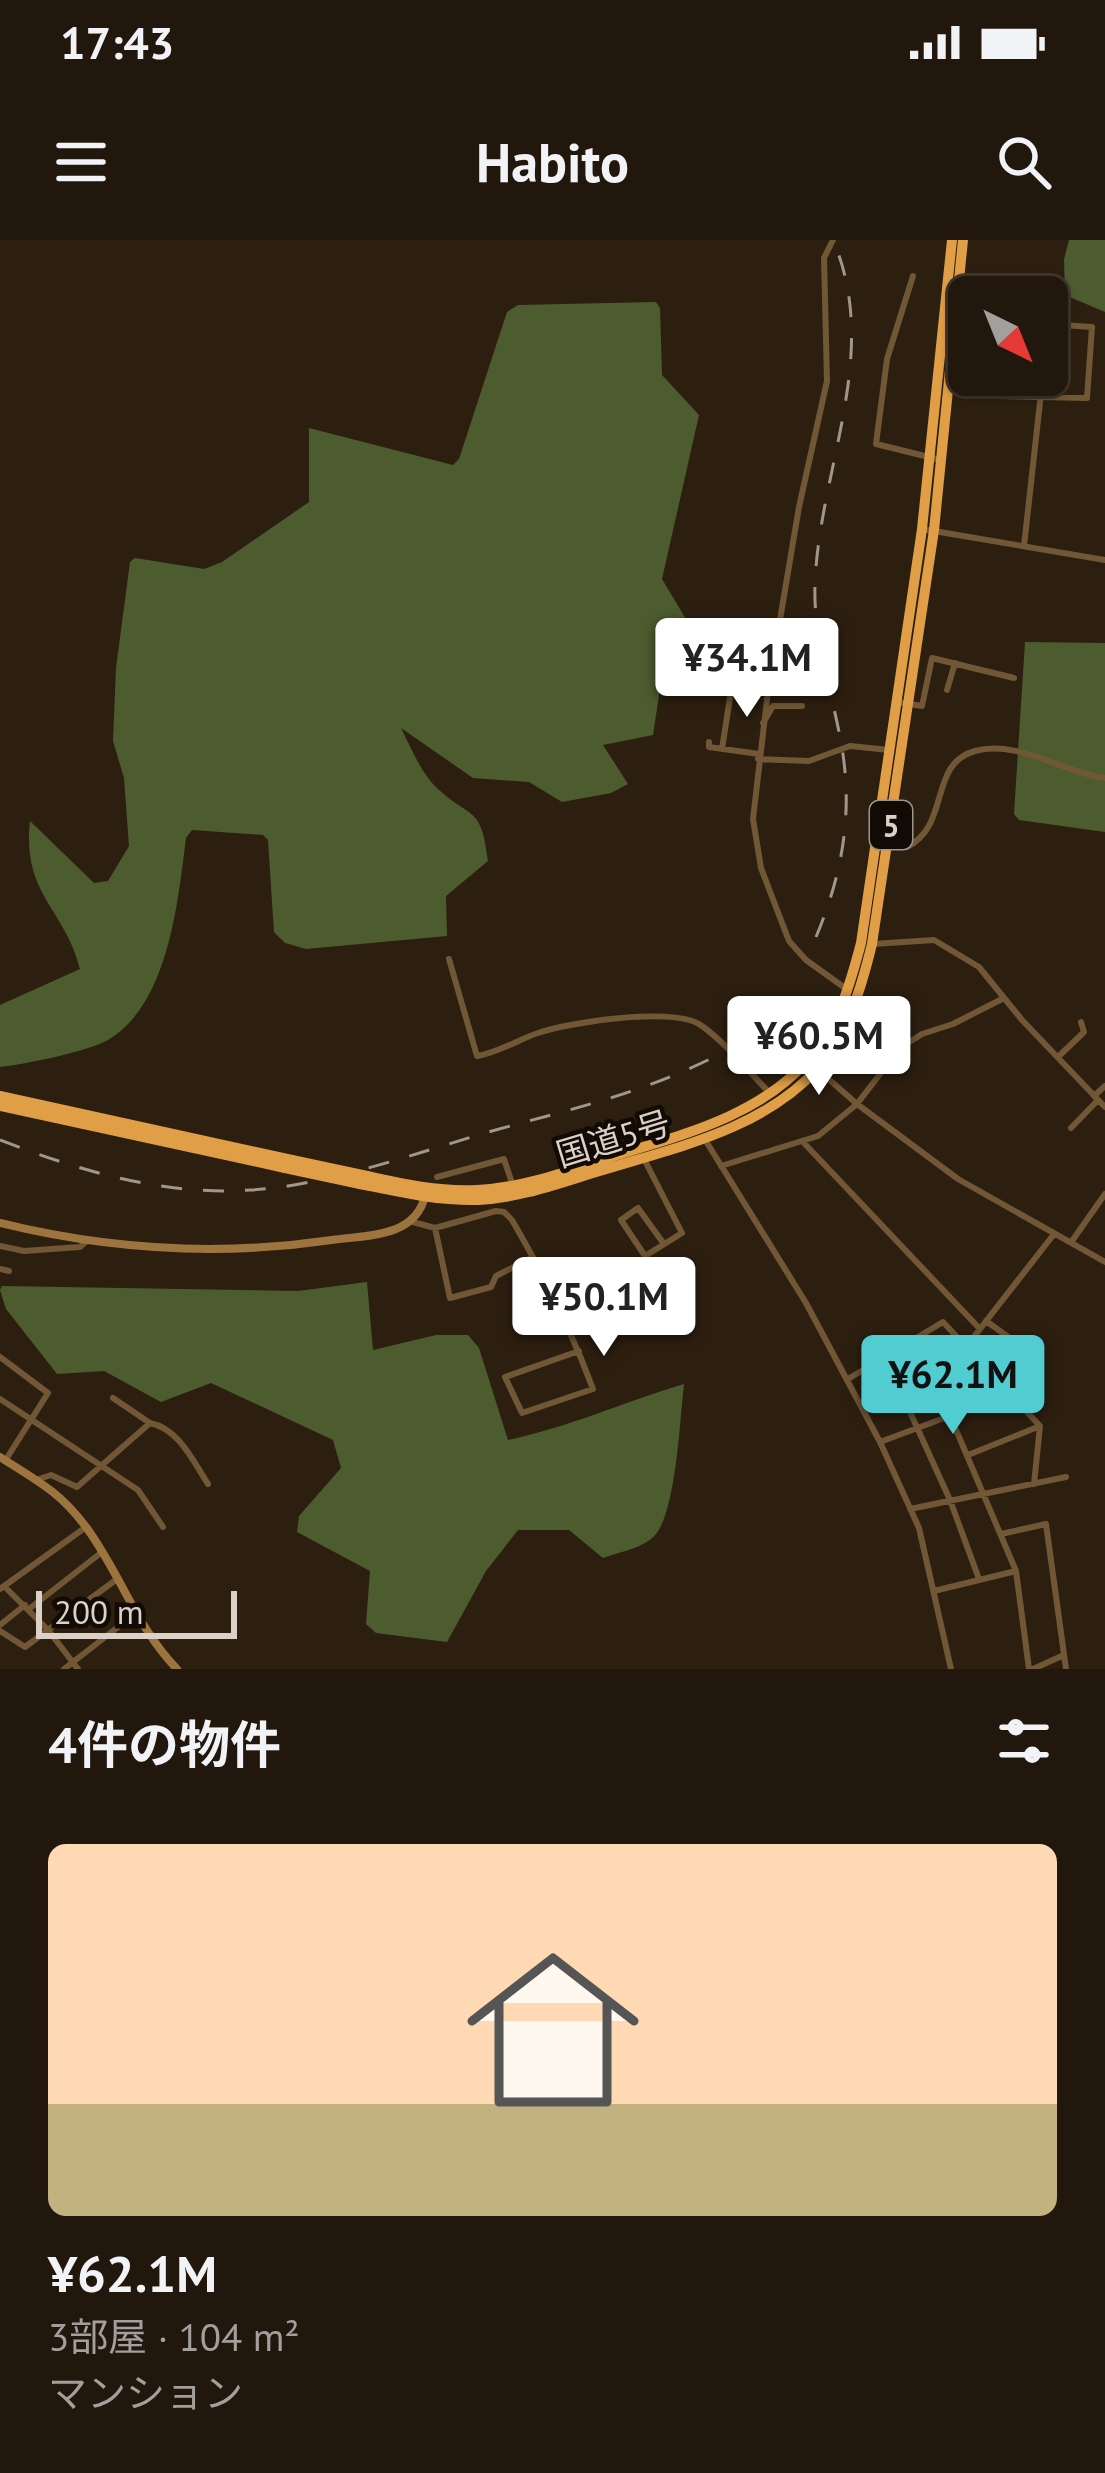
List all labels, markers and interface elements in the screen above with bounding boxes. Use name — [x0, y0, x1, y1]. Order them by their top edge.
text: 17:43 — [60, 13, 174, 71]
text: Habito — [476, 127, 629, 197]
icon: menu — [48, 129, 114, 195]
icon: search — [991, 129, 1057, 195]
north arrow — [948, 276, 1068, 396]
map controls — [948, 276, 1068, 396]
pin: ¥34.1M — [649, 618, 845, 720]
text: ¥34.1M — [682, 631, 812, 682]
road number: 5 — [870, 801, 912, 849]
pin: ¥60.5M — [721, 996, 917, 1098]
text: ¥60.5M — [754, 1009, 884, 1060]
street label: 国道5号 — [551, 1100, 675, 1176]
pin: ¥50.1M — [506, 1257, 702, 1359]
text: ¥50.1M — [539, 1270, 669, 1321]
pin: ¥62.1M — [855, 1335, 1051, 1437]
text: ¥62.1M — [888, 1348, 1018, 1399]
scale bar — [36, 1585, 237, 1638]
text: 200 m — [54, 1590, 144, 1633]
icon: filters — [991, 1708, 1057, 1774]
text: 4件の物件 — [48, 1711, 281, 1777]
icon: home — [445, 1922, 661, 2138]
text: ¥62.1M — [48, 2240, 217, 2306]
text: 3部屋 · 104 m² — [48, 2311, 300, 2362]
text: マンション — [48, 2367, 243, 2418]

